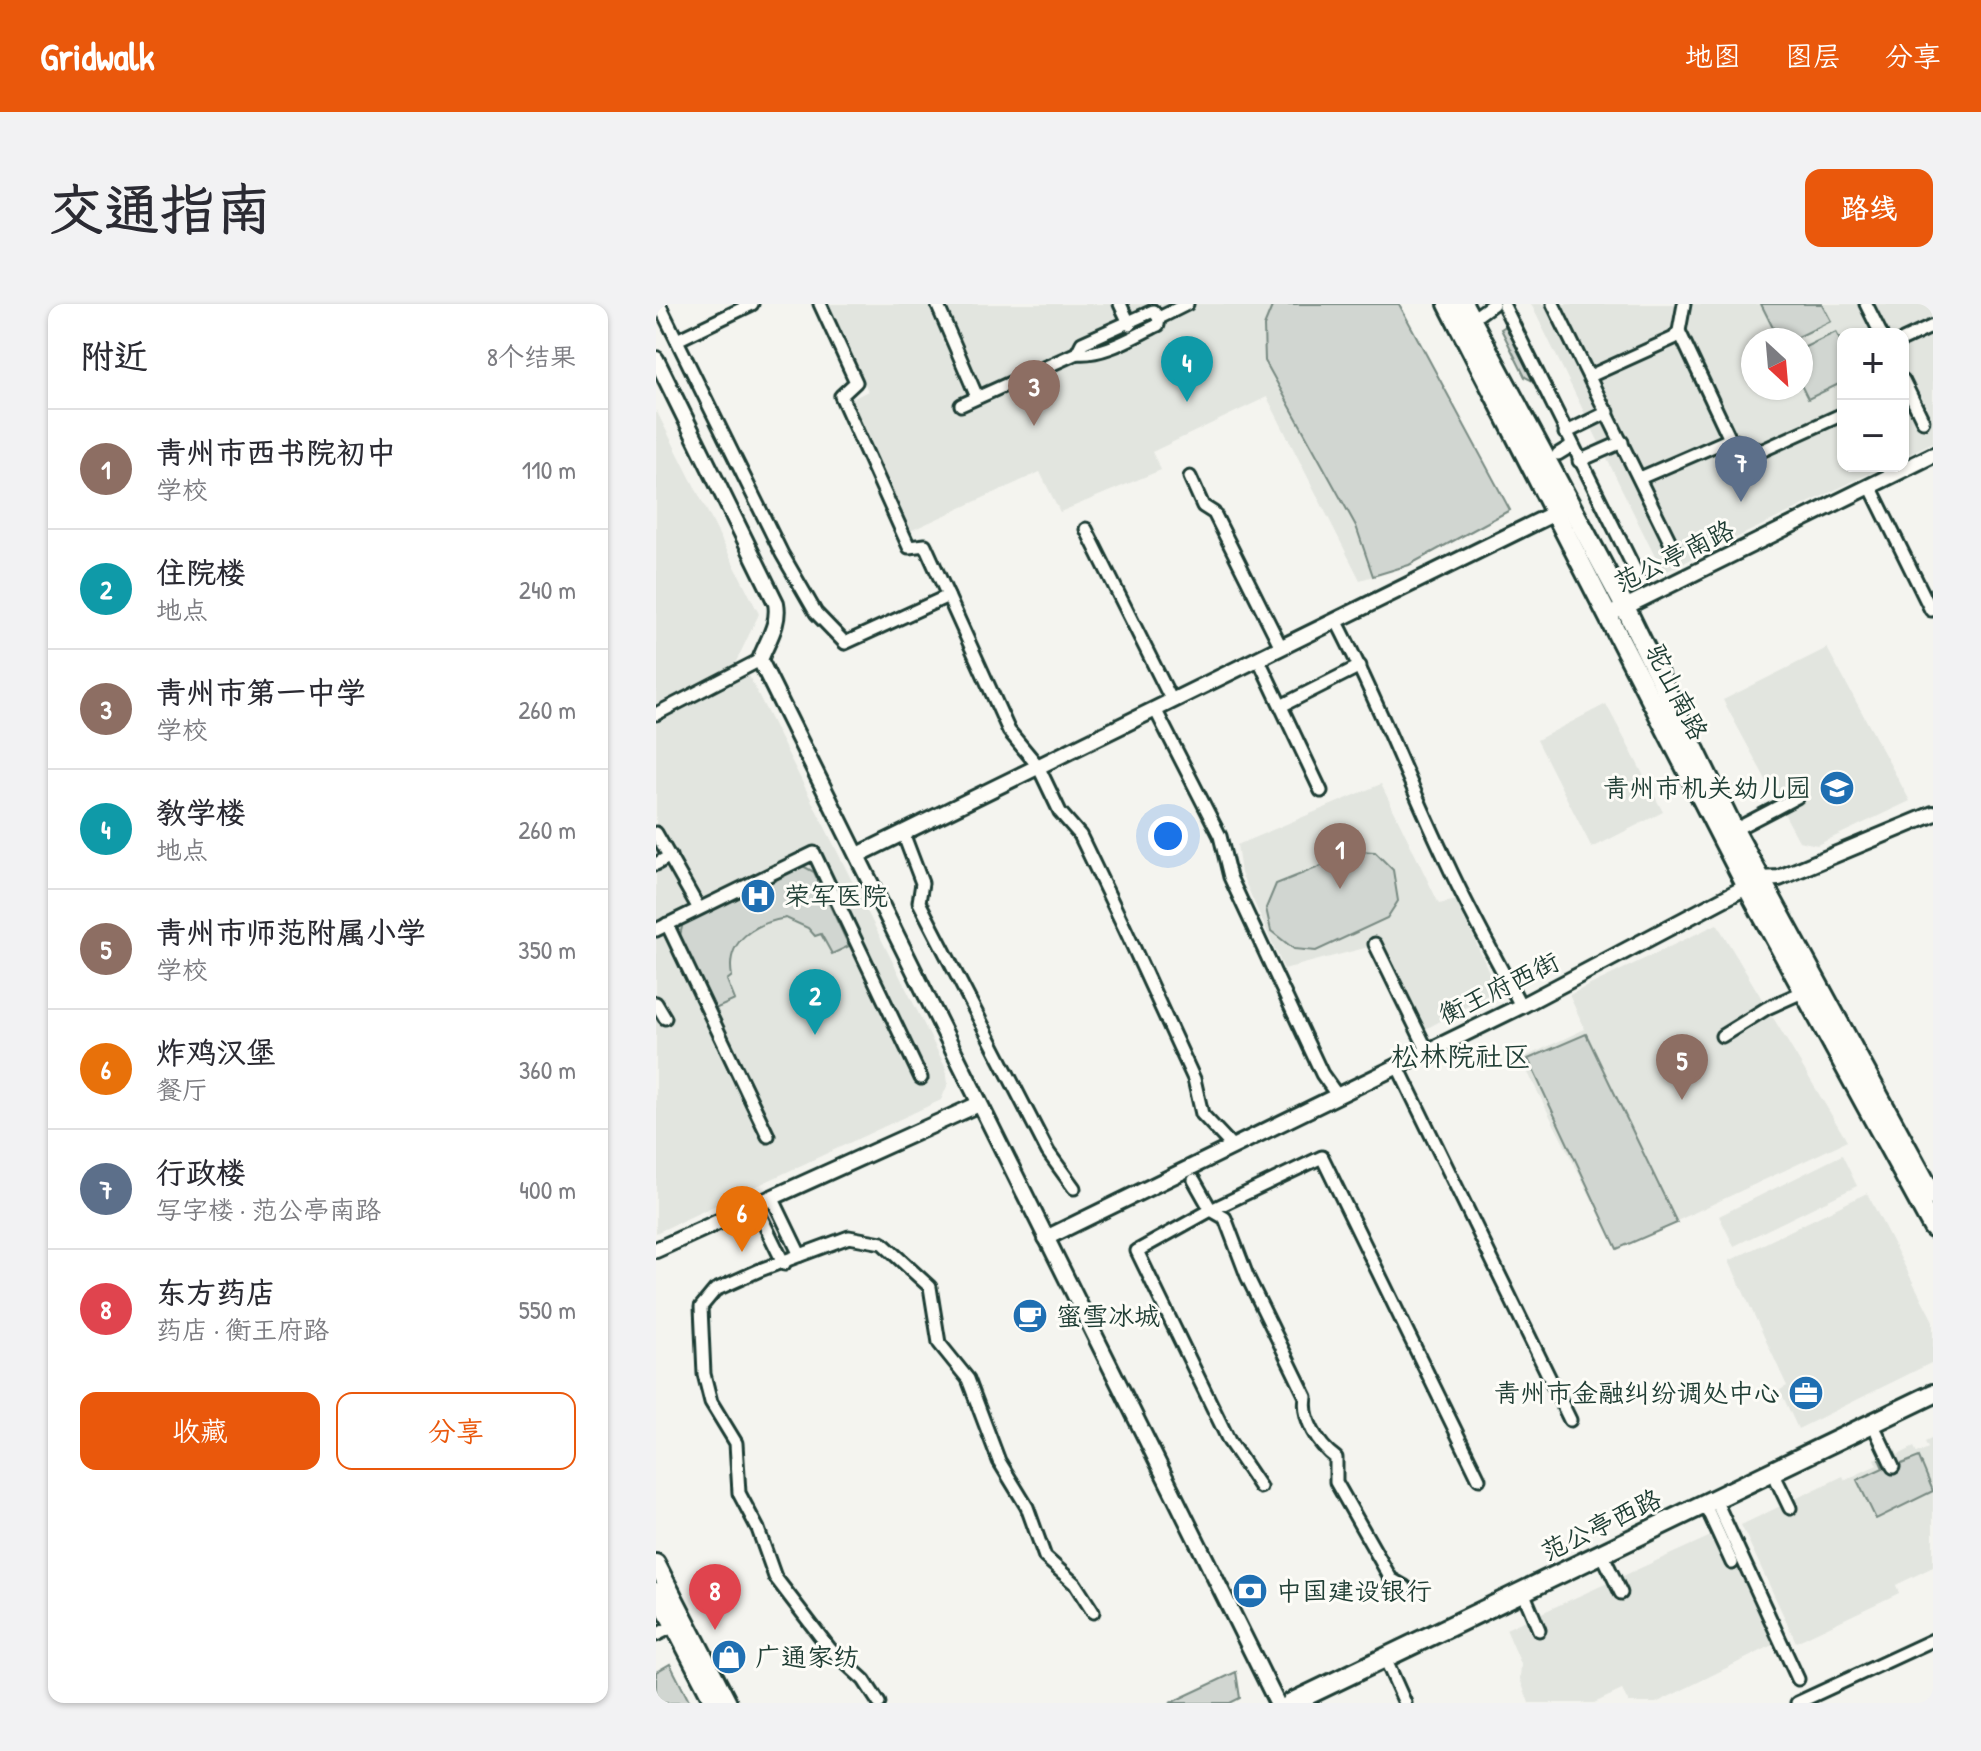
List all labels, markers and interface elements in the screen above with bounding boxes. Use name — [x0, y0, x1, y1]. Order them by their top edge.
text: Gridwalk — [40, 30, 155, 82]
text: 地图 — [1685, 37, 1741, 75]
text: 图层 — [1785, 37, 1841, 75]
text: 分享 — [1885, 37, 1941, 75]
button: 路线 — [1805, 169, 1933, 247]
text: 交通指南 — [48, 171, 272, 246]
north arrow — [1741, 328, 1813, 400]
map controls — [1837, 328, 1909, 472]
button: + — [1837, 328, 1909, 400]
text: 附近 — [80, 333, 148, 379]
pin: 4 — [1161, 336, 1213, 402]
text: 8个结果 — [487, 339, 576, 374]
pin: 3 — [1008, 360, 1060, 426]
button: − — [1837, 400, 1909, 472]
text: 青州市西书院初中 — [156, 432, 396, 472]
pin: 7 — [1715, 436, 1767, 502]
text: 1 — [101, 452, 111, 487]
text: 110 m — [522, 452, 576, 487]
text: 学校 — [156, 472, 208, 507]
street label: 范公亭南路 — [1608, 511, 1740, 600]
text: 住院楼 — [156, 552, 246, 592]
text: 2 — [100, 572, 112, 607]
text: 240 m — [519, 572, 576, 607]
text: 地点 — [156, 592, 208, 627]
street label: 驼山南路 — [1638, 637, 1717, 746]
text: 青州市第一中学 — [156, 672, 366, 712]
text: 3 — [100, 692, 112, 727]
text: 260 m — [518, 692, 576, 727]
text: 学校 — [156, 712, 208, 747]
school or university icon: 青州市机关幼儿园 — [1818, 769, 1856, 807]
place label: 青州市机关幼儿园 — [1603, 770, 1811, 805]
text: 教学楼 — [156, 792, 246, 832]
text: 4 — [101, 812, 111, 847]
text: 260 m — [518, 812, 576, 847]
your location — [1148, 816, 1188, 856]
pin: 1 — [1314, 823, 1366, 889]
text: 地点 — [156, 832, 208, 867]
hospital icon: 荣军医院 — [739, 877, 777, 915]
place label: 荣军医院 — [784, 878, 888, 913]
text: 青州市师范附属小学 — [156, 912, 426, 952]
text: 5 — [101, 932, 112, 967]
text: 350 m — [518, 932, 576, 967]
street label: 衡王府西街 — [1433, 943, 1565, 1032]
text: 学校 — [156, 952, 208, 987]
pin: 2 — [789, 969, 841, 1035]
text: 炸鸡汉堡 — [156, 1032, 276, 1072]
pin: 5 — [1656, 1034, 1708, 1100]
district label: 松林院社区 — [1391, 1037, 1531, 1075]
text: 6 — [101, 1052, 111, 1087]
text: 360 m — [519, 1052, 576, 1087]
text: 餐厅 — [156, 1072, 208, 1107]
text: 行政楼 — [156, 1152, 246, 1192]
text: 7 — [100, 1172, 112, 1207]
text: 400 m — [519, 1172, 576, 1207]
pin: 6 — [716, 1186, 768, 1252]
text: 写字楼 · 范公亭南路 — [156, 1192, 381, 1227]
text: 东方药店 — [156, 1272, 276, 1312]
text: 8 — [100, 1292, 112, 1327]
text: 550 m — [519, 1292, 576, 1327]
cafe icon: 蜜雪冰城 — [1011, 1297, 1049, 1335]
place label: 蜜雪冰城 — [1056, 1298, 1160, 1333]
text: 药店 · 衡王府路 — [156, 1312, 329, 1347]
office icon: 青州市金融纠纷调处中心 — [1787, 1374, 1825, 1412]
place label: 青州市金融纠纷调处中心 — [1494, 1375, 1780, 1410]
button: 收藏 — [80, 1392, 320, 1470]
button: 分享 — [336, 1392, 576, 1470]
street label: 范公亭西路 — [1535, 1480, 1667, 1569]
pin: 8 — [689, 1564, 741, 1630]
bank icon: 中国建设银行 — [1231, 1572, 1269, 1610]
place label: 中国建设银行 — [1276, 1573, 1432, 1608]
shop icon: 广通家纺 — [710, 1638, 748, 1676]
place label: 广通家纺 — [755, 1639, 859, 1674]

